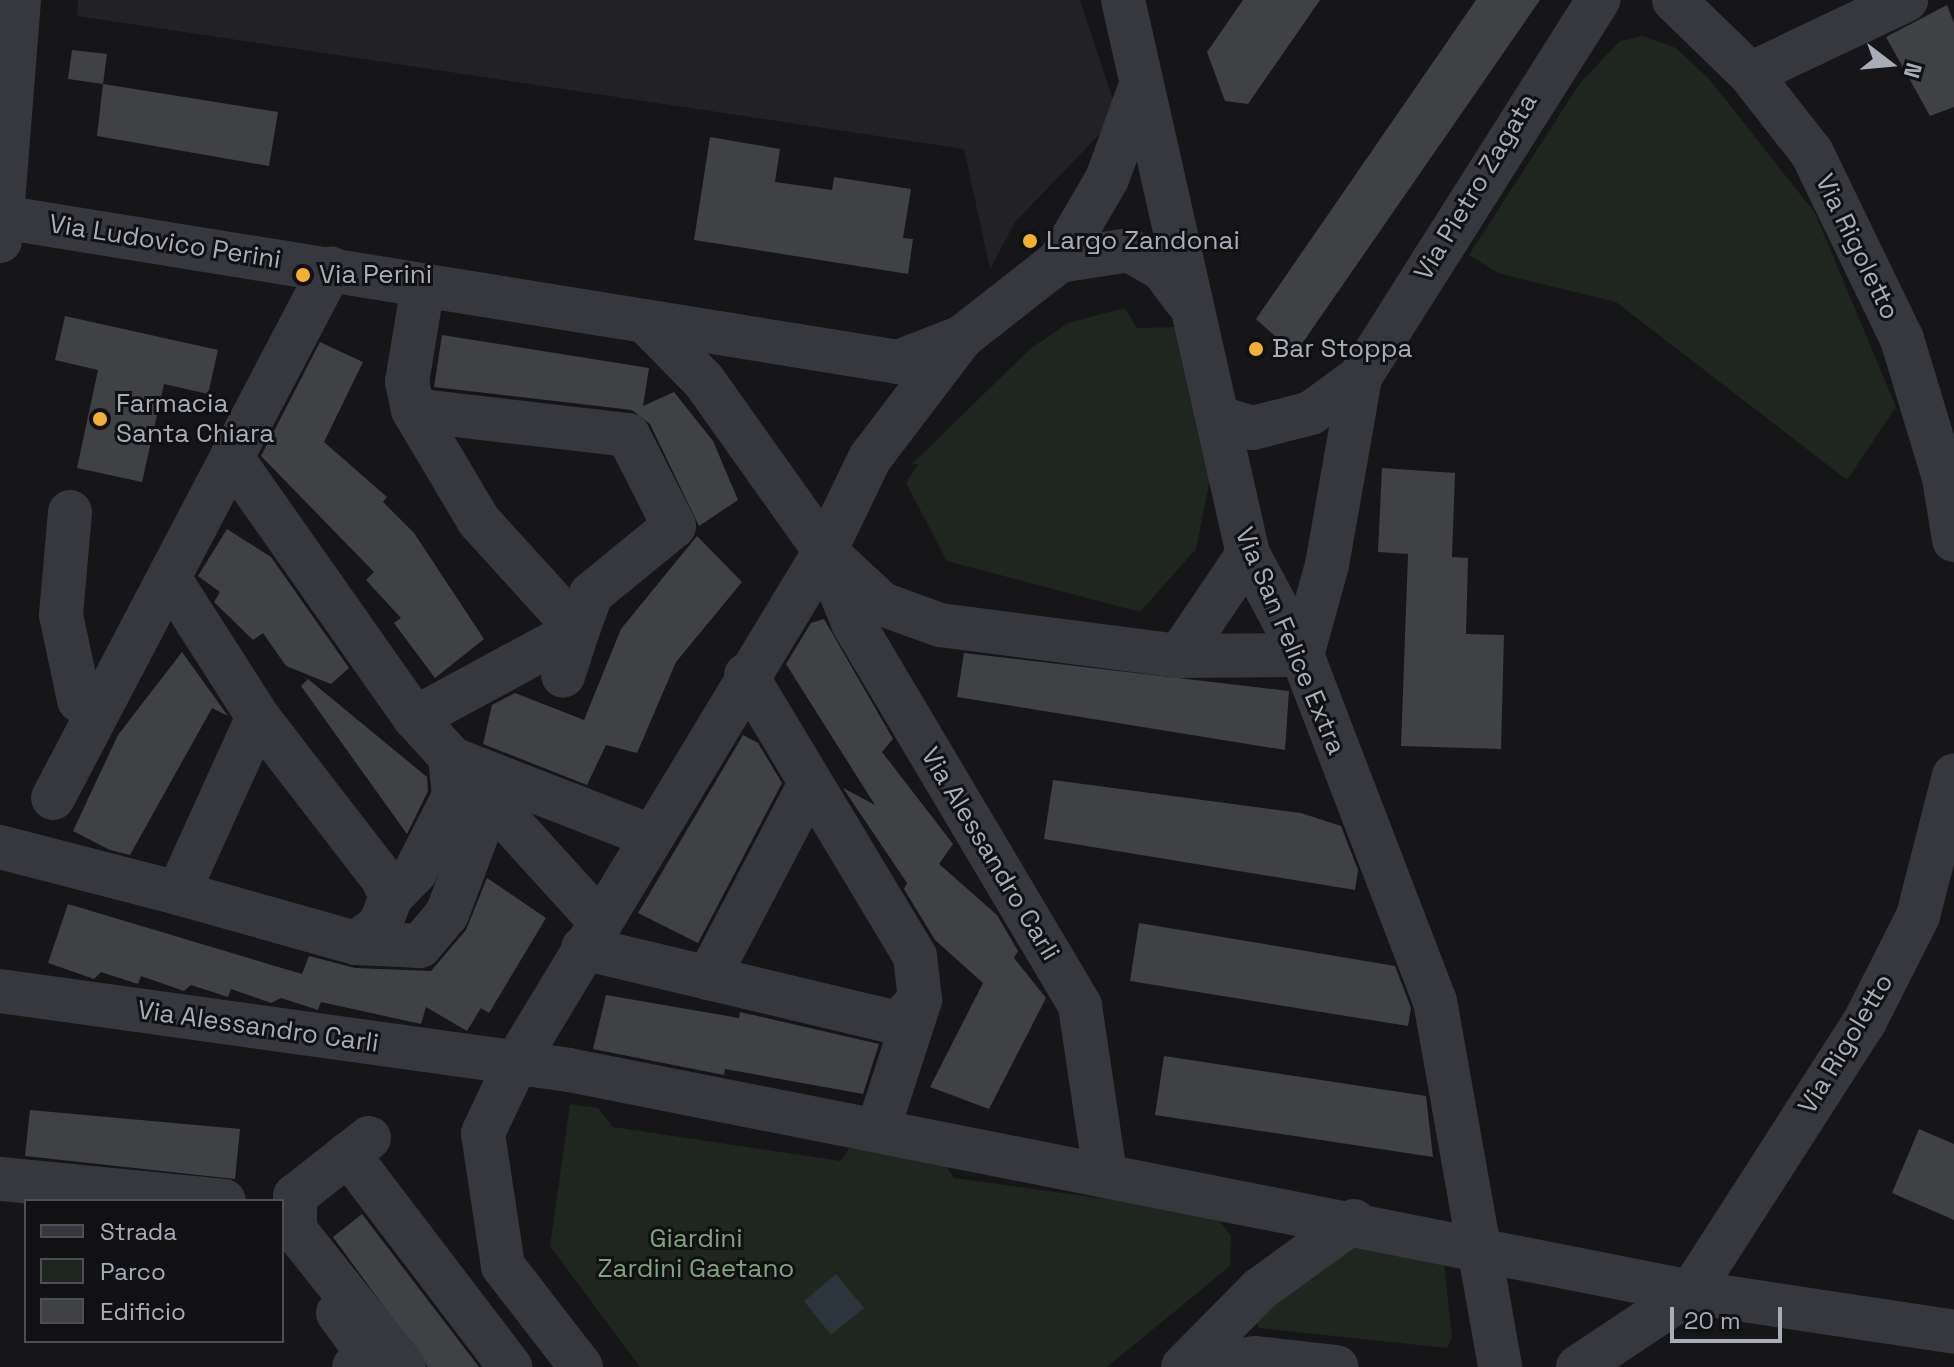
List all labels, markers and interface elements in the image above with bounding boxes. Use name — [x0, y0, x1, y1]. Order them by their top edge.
north arrow — [1850, 24, 1930, 104]
text: N — [1898, 60, 1929, 82]
street label: Via Pietro Zagata — [1408, 88, 1544, 286]
street label: Via Rigoletto — [1808, 169, 1906, 325]
street label: Via Ludovico Perini — [47, 208, 283, 276]
place label: Largo Zandonai — [1046, 225, 1240, 257]
marker: Largo Zandonai — [1021, 232, 1039, 250]
place label: Via Perini — [319, 259, 432, 291]
marker: Via Perini — [294, 266, 312, 284]
place label: Bar Stoppa — [1272, 333, 1413, 365]
marker: Bar Stoppa — [1247, 340, 1265, 358]
place label: Farmacia Santa Chiara — [116, 388, 274, 450]
marker: Farmacia Santa Chiara — [91, 410, 109, 428]
street label: Via San Felice Extra — [1228, 523, 1352, 759]
street label: Via Alessandro Carli — [914, 742, 1066, 966]
street label: Via Rigoletto — [1792, 968, 1900, 1120]
street label: Via Alessandro Carli — [135, 995, 381, 1059]
legend — [24, 1199, 284, 1343]
text: Strada — [100, 1216, 177, 1247]
park label: Giardini Zardini Gaetano — [598, 1223, 794, 1284]
text: Parco — [100, 1256, 166, 1287]
scale bar — [1674, 1291, 1786, 1341]
text: Edificio — [100, 1296, 186, 1327]
text: 20 m — [1684, 1305, 1741, 1336]

